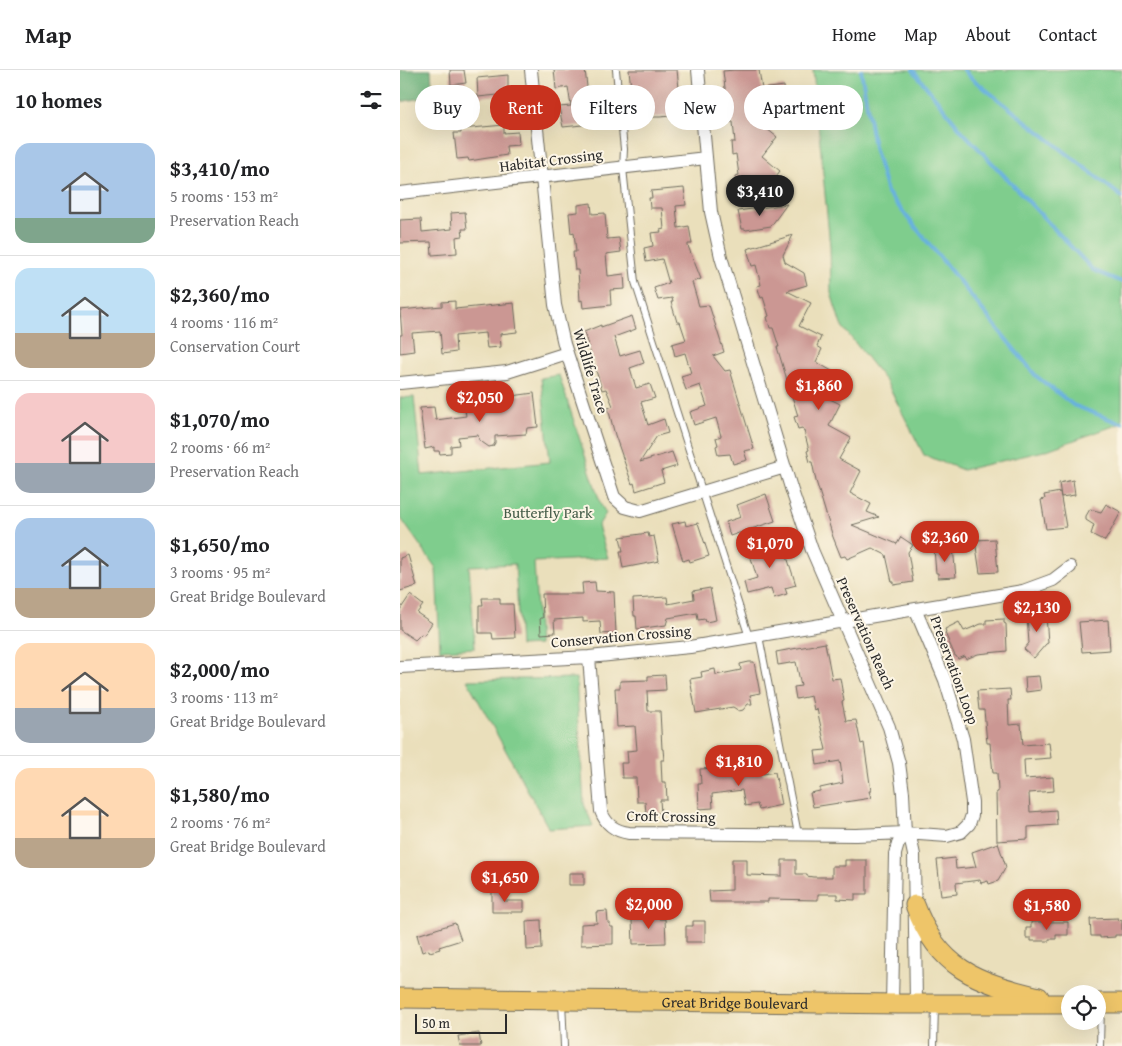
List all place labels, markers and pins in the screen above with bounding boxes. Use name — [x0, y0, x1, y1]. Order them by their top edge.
pin: $3,410 — [719, 174, 801, 217]
pin: $1,860 — [778, 368, 860, 411]
pin: $2,050 — [439, 380, 521, 423]
pin: $2,360 — [904, 520, 986, 563]
pin: $1,070 — [729, 526, 811, 569]
pin: $2,130 — [996, 590, 1078, 633]
pin: $1,810 — [698, 744, 780, 787]
pin: $1,650 — [464, 860, 546, 903]
pin: $2,000 — [608, 888, 690, 930]
pin: $1,580 — [1006, 888, 1088, 931]

